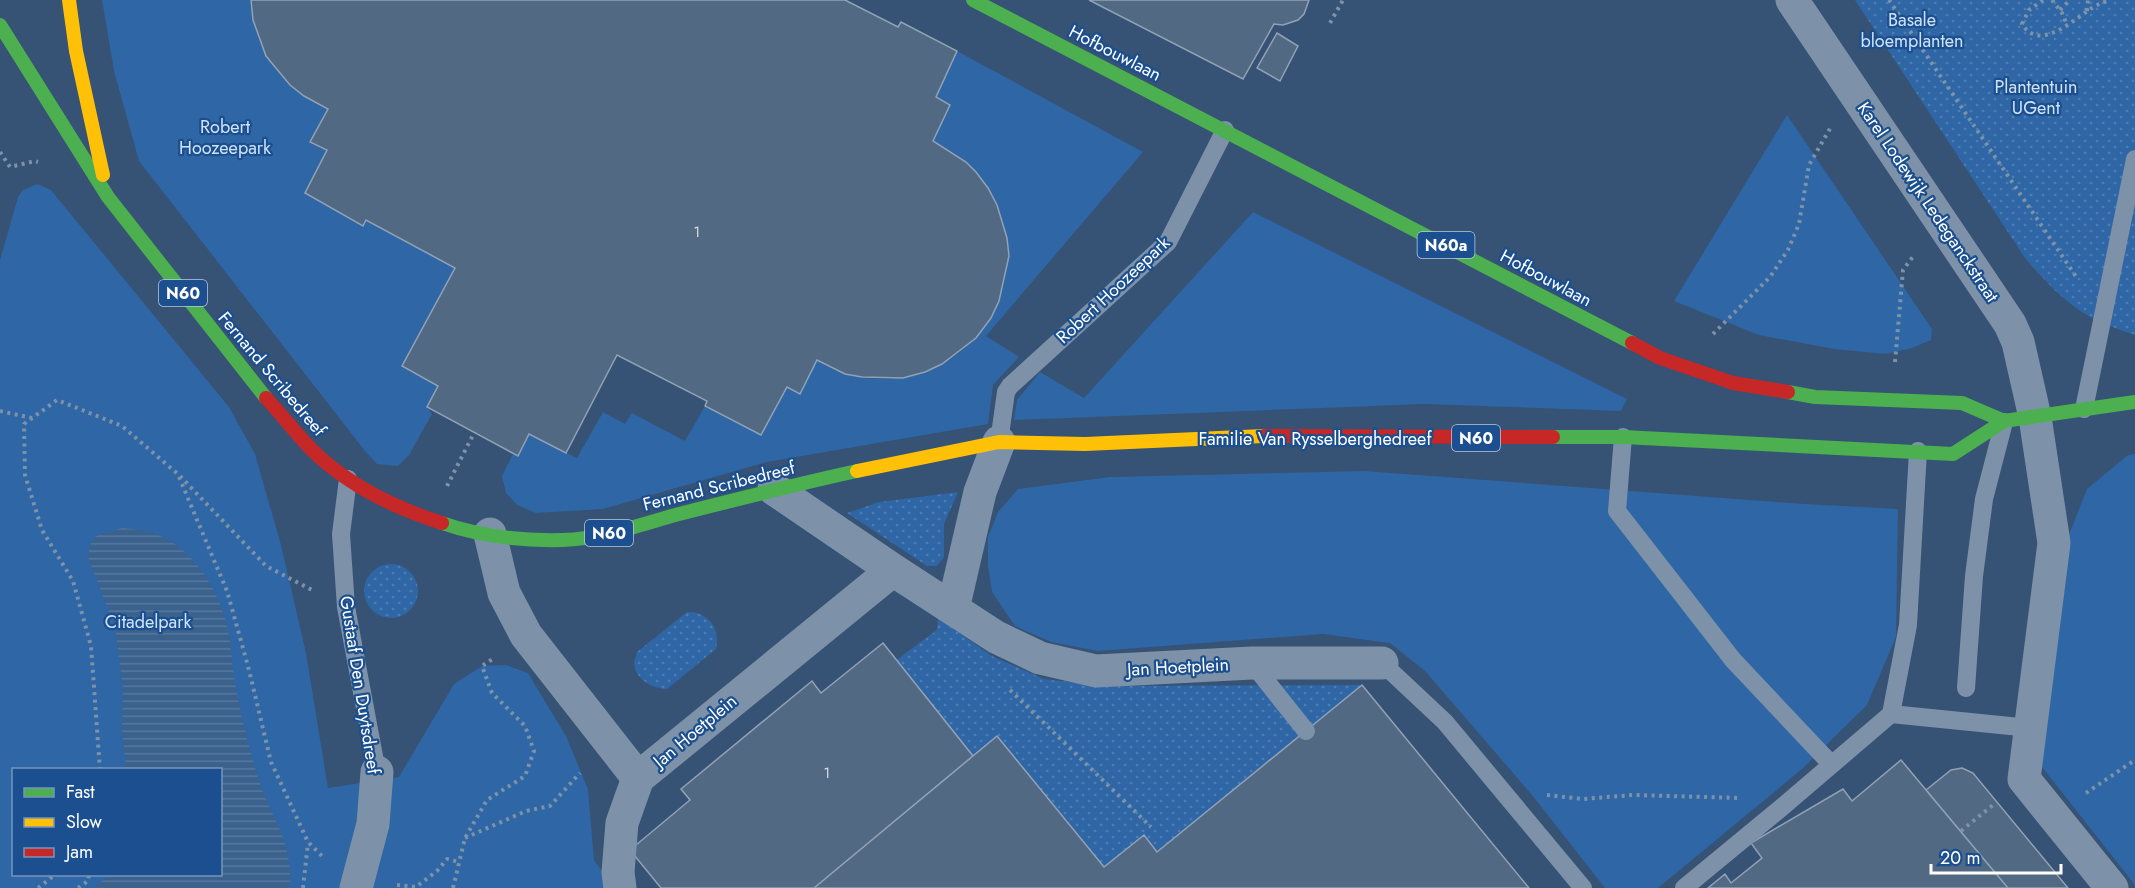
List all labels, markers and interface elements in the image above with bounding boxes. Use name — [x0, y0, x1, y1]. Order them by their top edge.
park label: Basale bloemplanten — [1860, 7, 1964, 54]
street label: Hofbouwlaan — [1064, 19, 1166, 87]
park label: Plantentuin UGent — [1994, 74, 2078, 121]
street label: Karel Lodewijk Ledeganckstraat — [1851, 97, 2005, 308]
park label: Robert Hoozeepark — [179, 114, 271, 161]
house number: 1 — [694, 221, 700, 243]
street label: Robert Hoozeepark — [1050, 230, 1176, 350]
road number: N60a — [1418, 232, 1474, 258]
street label: Hofbouwlaan — [1496, 243, 1596, 313]
road number: N60 — [159, 280, 207, 306]
street label: Fernand Scribedreef — [212, 306, 333, 443]
road number: N60 — [1452, 425, 1500, 451]
street label: Familie Van Rysselberghedreef — [1198, 426, 1432, 452]
street label: Fernand Scribedreef — [640, 454, 799, 517]
road number: N60 — [585, 520, 633, 546]
street label: Gustaaf Den Duytsdreef — [333, 594, 387, 777]
park label: Citadelpark — [105, 609, 191, 635]
street label: Jan Hoetplein — [1124, 651, 1230, 683]
street label: Jan Hoetplein — [646, 688, 742, 775]
house number: 1 — [824, 762, 830, 784]
legend — [12, 768, 222, 876]
text: Fast — [66, 779, 95, 805]
text: Slow — [66, 809, 103, 835]
scale bar — [1931, 837, 2062, 875]
text: Jam — [64, 839, 93, 865]
text: 20 m — [1940, 845, 1980, 871]

